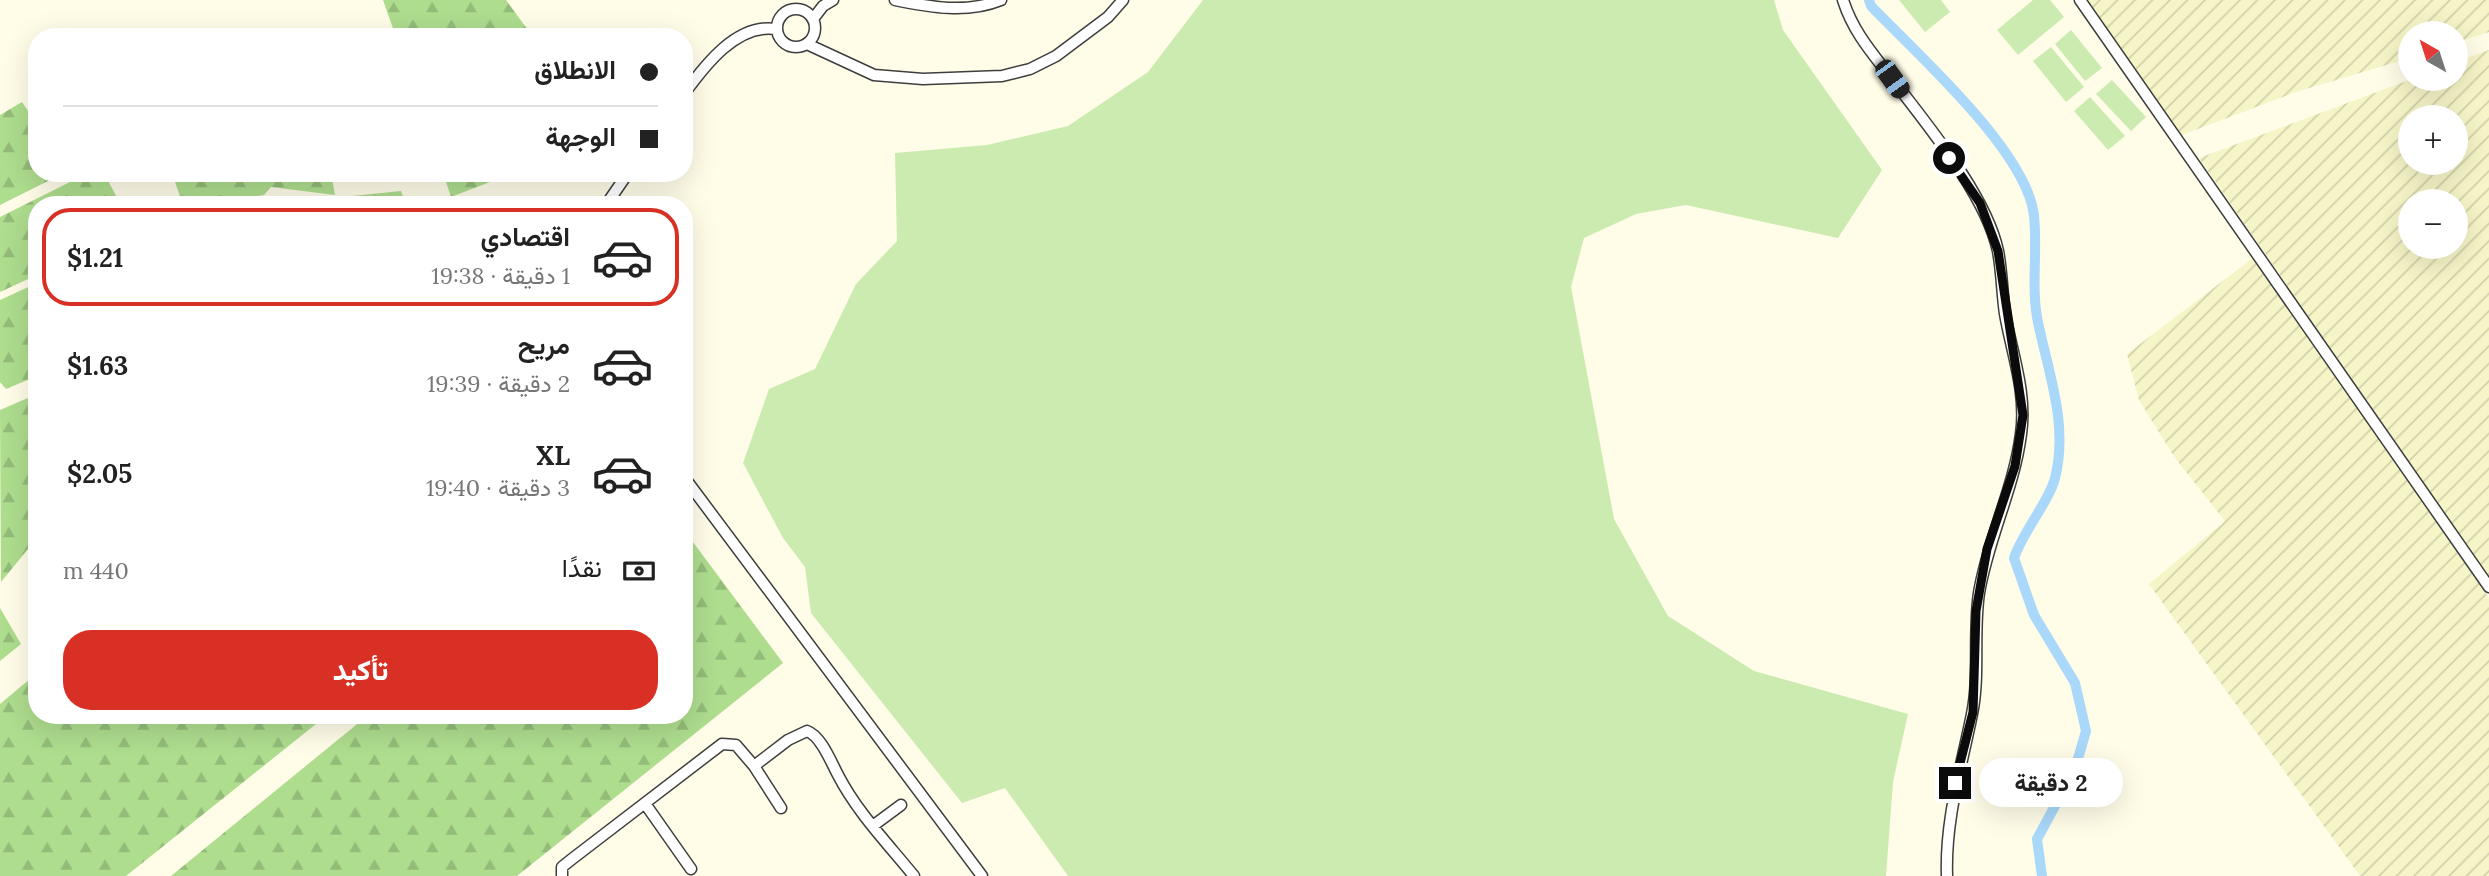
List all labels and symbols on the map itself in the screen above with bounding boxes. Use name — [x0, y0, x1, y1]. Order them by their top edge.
north arrow — [2398, 21, 2468, 91]
car — [1872, 56, 1913, 102]
route start — [1933, 142, 1965, 174]
callout: 2 دقيقة — [1980, 758, 2123, 808]
route end — [1939, 767, 1971, 799]

